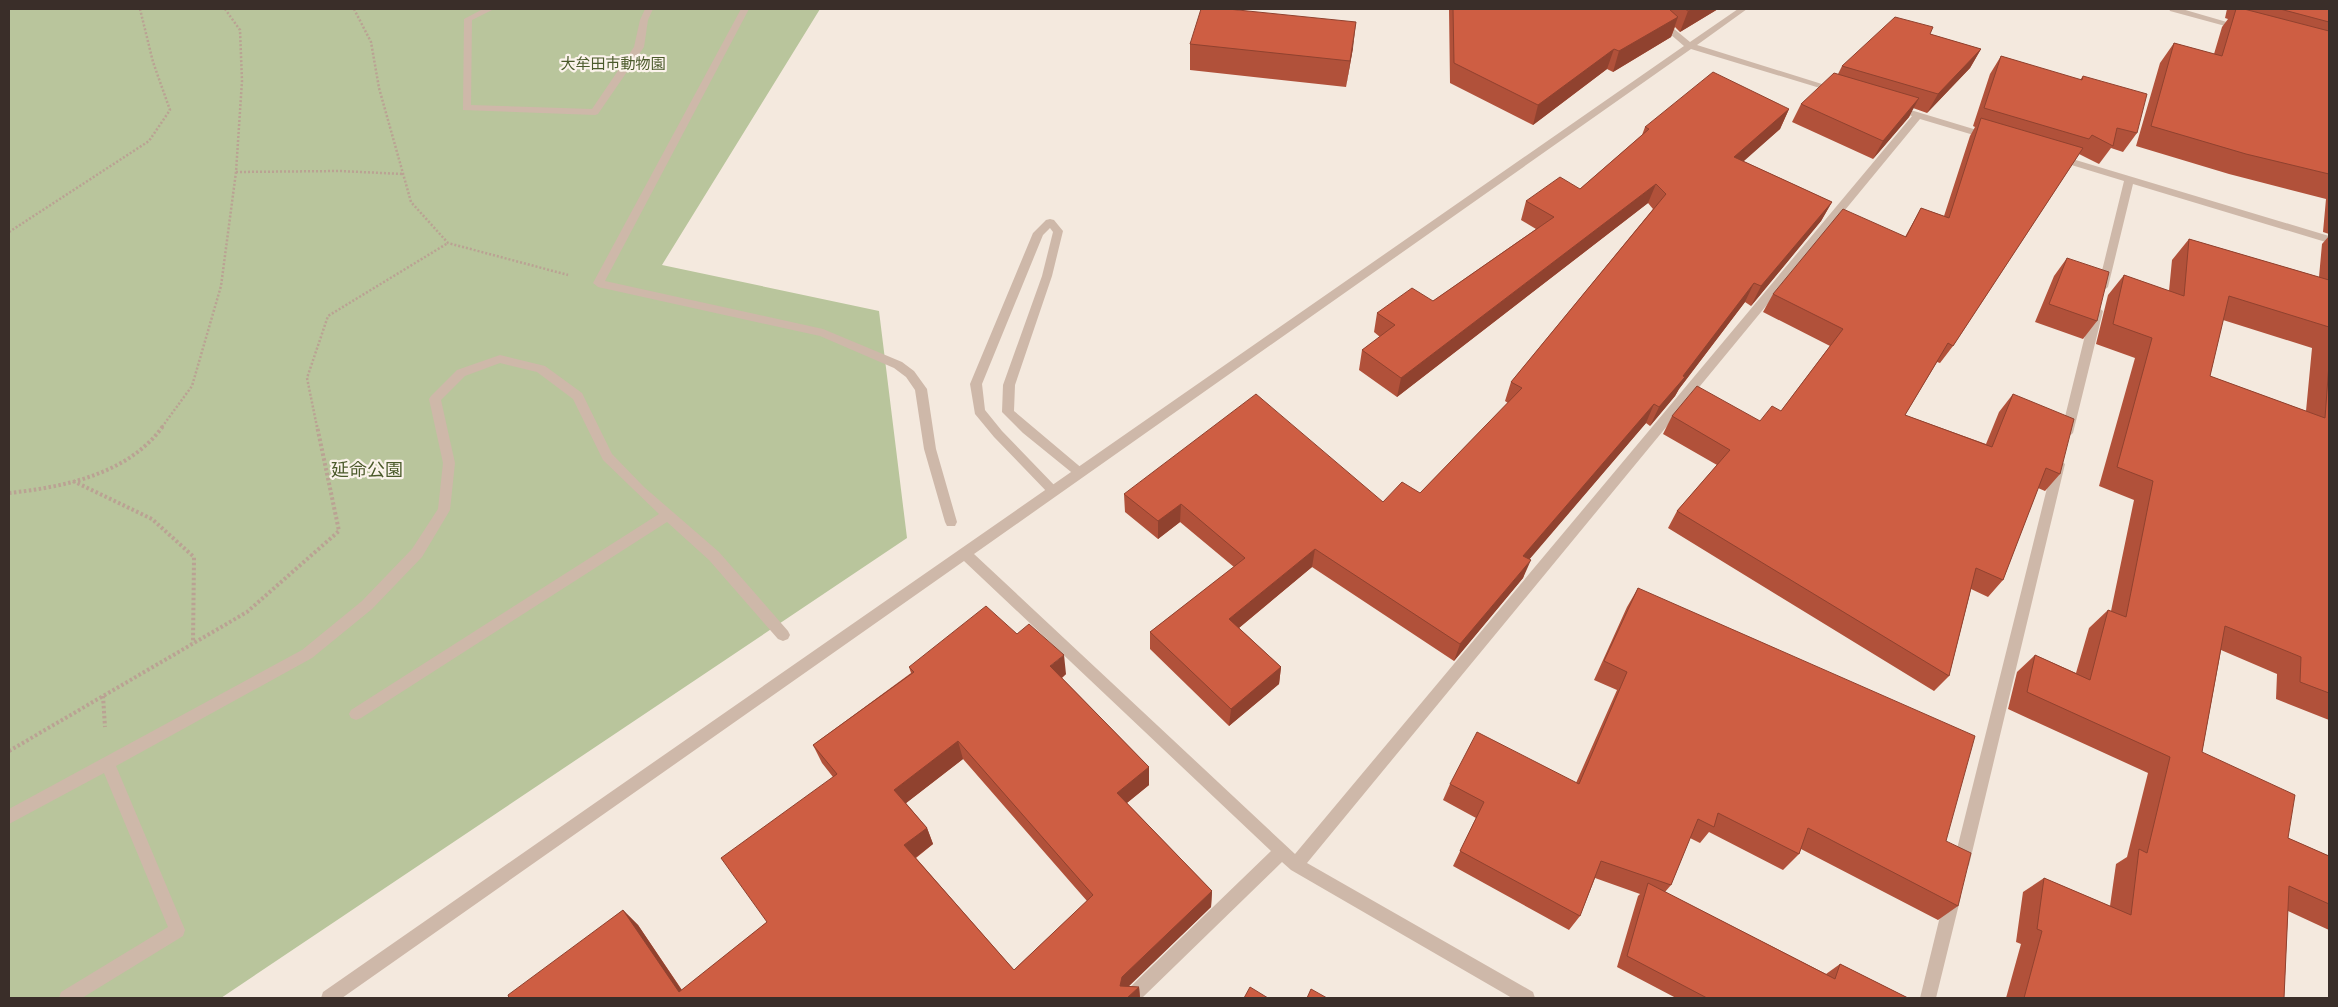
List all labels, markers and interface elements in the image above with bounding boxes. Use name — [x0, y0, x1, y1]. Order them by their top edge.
park label: 大牟田市動物園 — [560, 54, 666, 73]
park label: 延命公園 — [331, 459, 403, 480]

